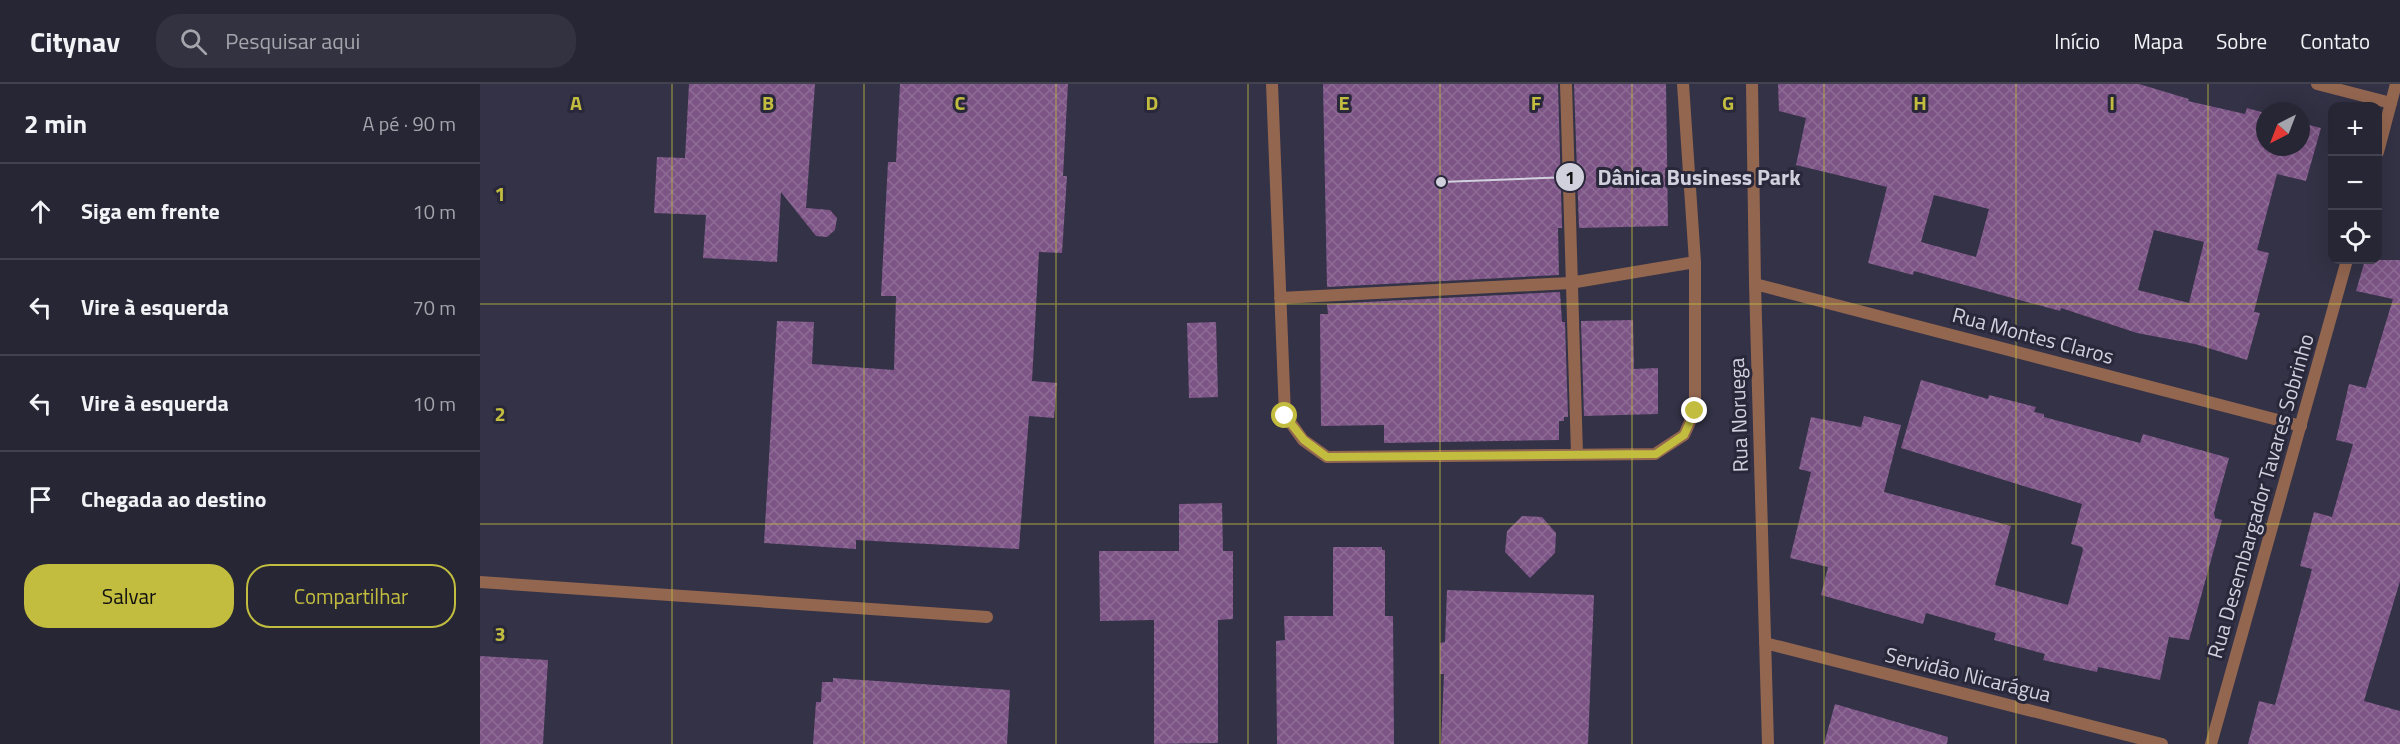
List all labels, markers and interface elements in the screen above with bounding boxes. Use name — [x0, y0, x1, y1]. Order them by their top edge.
search box — [156, 14, 576, 68]
text: Citynav — [30, 20, 120, 63]
text: Pesquisar aqui — [225, 24, 360, 58]
icon: search — [177, 25, 210, 58]
text: Início — [2054, 25, 2100, 57]
text: Mapa — [2133, 25, 2183, 57]
text: Sobre — [2216, 25, 2267, 57]
text: Contato — [2300, 25, 2370, 57]
text: A — [570, 87, 582, 118]
text: B — [762, 87, 774, 118]
text: C — [955, 87, 966, 118]
text: D — [1146, 87, 1158, 118]
text: E — [1338, 87, 1350, 118]
text: F — [1531, 87, 1542, 118]
text: G — [1722, 87, 1734, 118]
text: H — [1913, 87, 1927, 118]
text: I — [2109, 87, 2115, 118]
north arrow — [2256, 102, 2310, 156]
map controls — [2328, 102, 2382, 264]
button: + — [2328, 102, 2382, 156]
text: 2 min — [24, 104, 87, 143]
text: A pé · 90 m — [362, 108, 456, 139]
button: − — [2328, 156, 2382, 210]
callout: Dânica Business Park — [1555, 157, 1812, 197]
text: Dânica Business Park — [1597, 160, 1801, 194]
text: 1 — [1565, 164, 1575, 191]
text: 1 — [494, 178, 506, 209]
text: Siga em frente — [81, 194, 220, 228]
icon: ahead — [24, 195, 57, 228]
text: 10 m — [412, 196, 456, 227]
button: locate — [2328, 210, 2382, 264]
text: Vire à esquerda — [81, 290, 229, 324]
icon: left — [24, 291, 57, 324]
text: 70 m — [412, 292, 456, 323]
street label: Rua Montes Claros — [1949, 298, 2118, 372]
street label: Rua Desembargador Tavares Sobrinho — [2198, 330, 2322, 662]
street label: Rua Noruega — [1720, 357, 1756, 473]
text: Vire à esquerda — [81, 386, 229, 420]
icon: left — [24, 387, 57, 420]
text: 10 m — [412, 388, 456, 419]
route end — [1681, 397, 1707, 423]
text: 2 — [494, 398, 506, 429]
route start — [1271, 402, 1297, 428]
text: Chegada ao destino — [81, 482, 267, 516]
icon: arrive — [24, 483, 57, 516]
button: Salvar — [24, 564, 234, 628]
button: Compartilhar — [246, 564, 456, 628]
text: 3 — [494, 618, 506, 649]
street label: Servidão Nicarágua — [1882, 638, 2055, 710]

